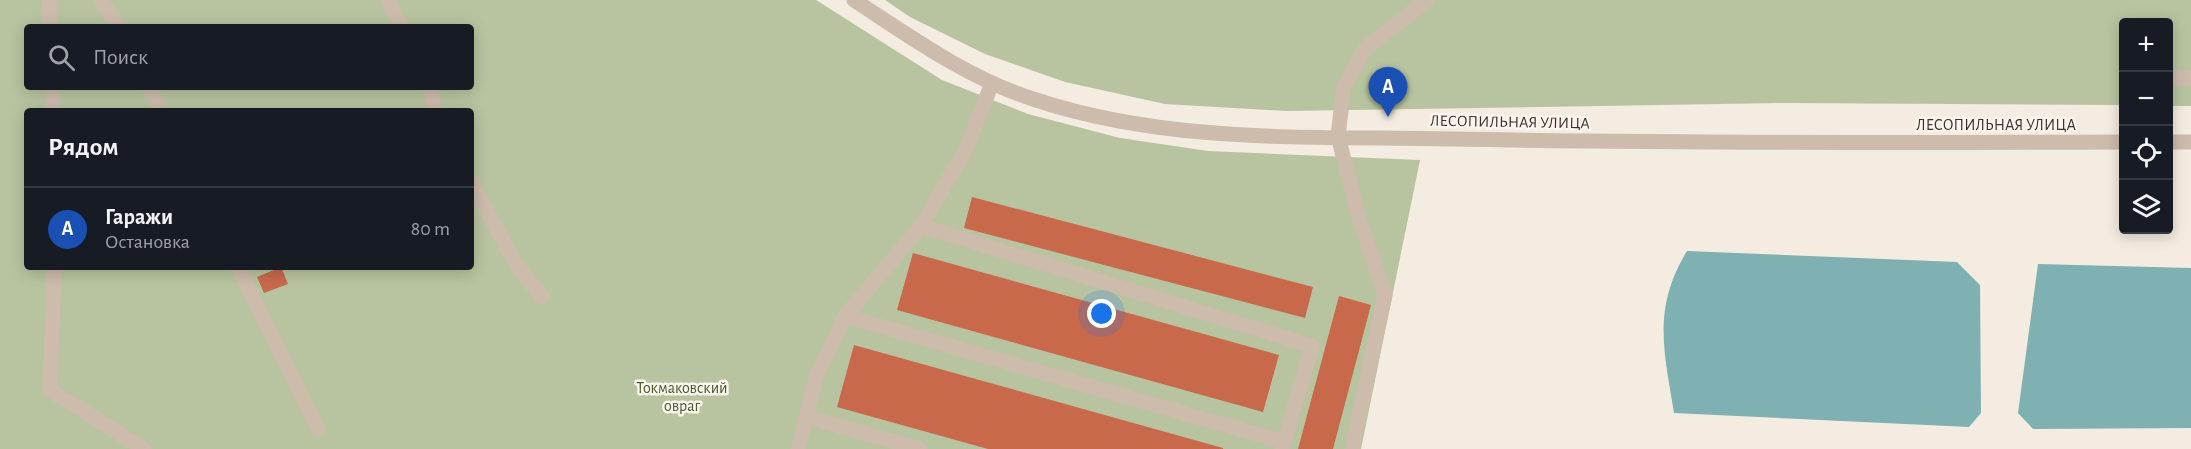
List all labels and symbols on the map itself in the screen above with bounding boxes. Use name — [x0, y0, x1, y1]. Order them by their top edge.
pin: A — [1368, 68, 1408, 117]
street label: ЛЕСОПИЛЬНАЯ УЛИЦА — [1430, 113, 1591, 131]
street label: ЛЕСОПИЛЬНАЯ УЛИЦА — [1916, 117, 2076, 133]
your location — [1087, 299, 1116, 328]
park label: Токмаковский овраг — [637, 380, 727, 414]

